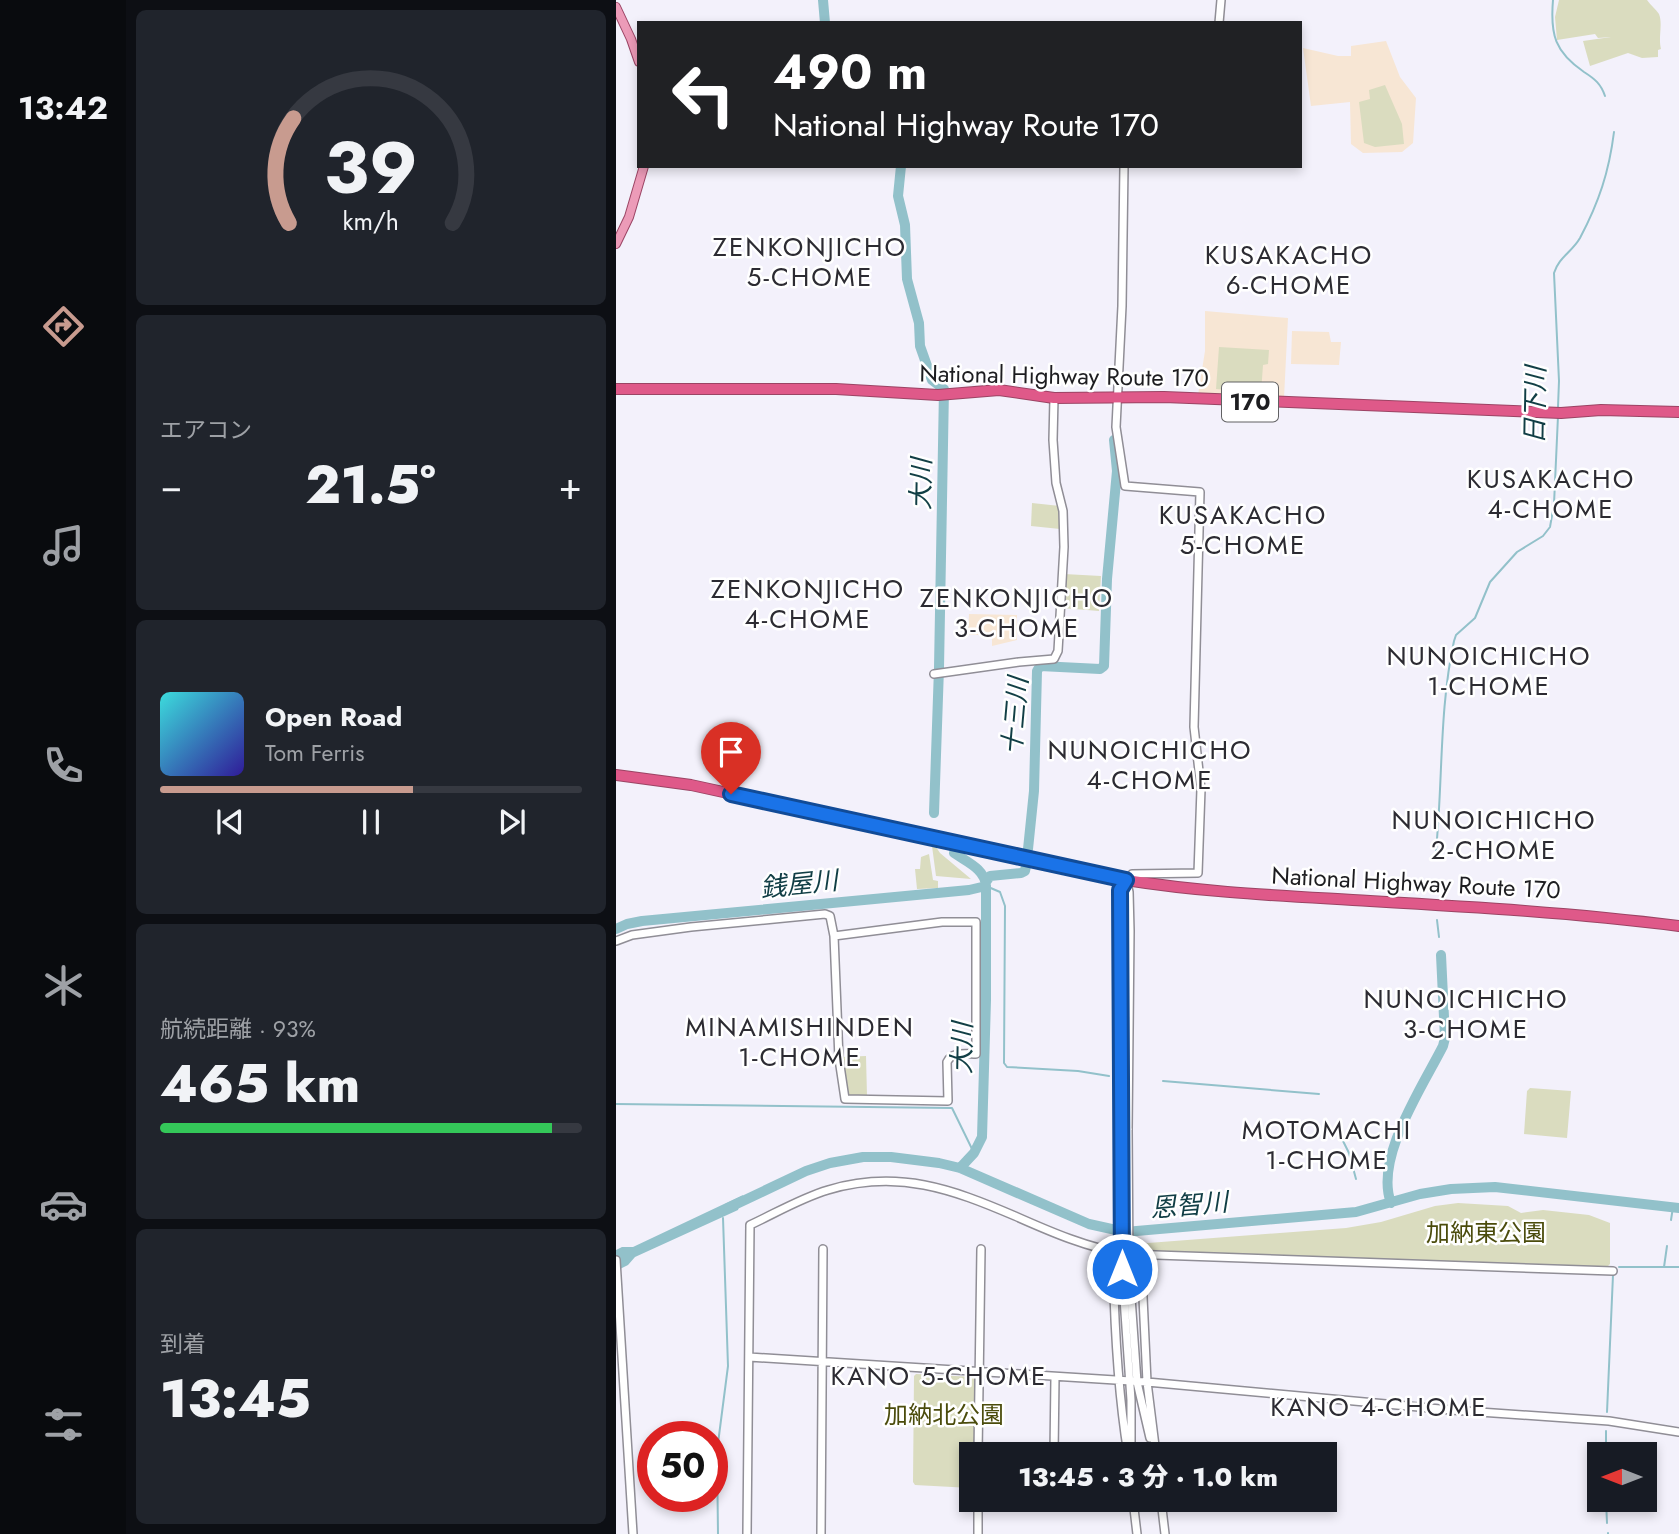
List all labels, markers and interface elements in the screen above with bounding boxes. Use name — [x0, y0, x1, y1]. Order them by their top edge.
text: 490 m — [773, 37, 927, 107]
icon: left — [658, 49, 749, 140]
text: 13:42 — [18, 85, 108, 131]
text: National Highway Route 170 — [773, 102, 1159, 148]
text: 39 — [324, 116, 418, 221]
text: km/h — [343, 203, 399, 239]
district label: ZENKONJICHO 5-CHOME — [713, 228, 907, 296]
district label: KUSAKACHO 6-CHOME — [1205, 236, 1373, 304]
icon: directions — [39, 302, 88, 351]
street label: National Highway Route 170 — [919, 355, 1209, 396]
water label: 日下川 — [1515, 363, 1555, 444]
road number: 170 — [1222, 382, 1278, 422]
text: エアコン — [160, 413, 252, 447]
text: 21.5° — [305, 447, 436, 523]
water label: 大川 — [902, 455, 941, 510]
text: − — [160, 458, 182, 513]
text: + — [559, 458, 582, 513]
district label: KUSAKACHO 4-CHOME — [1467, 460, 1635, 528]
district label: KUSAKACHO 5-CHOME — [1159, 496, 1327, 564]
icon: music — [39, 521, 88, 570]
district label: ZENKONJICHO 4-CHOME — [711, 570, 905, 638]
district label: ZENKONJICHO 3-CHOME — [920, 579, 1114, 647]
district label: NUNOICHICHO 1-CHOME — [1386, 637, 1592, 705]
water label: 十三川 — [993, 673, 1038, 757]
text: Open Road — [265, 698, 402, 736]
pin — [701, 722, 761, 794]
district label: NUNOICHICHO 4-CHOME — [1047, 731, 1253, 799]
icon: arrive — [712, 733, 750, 771]
text: Tom Ferris — [265, 736, 364, 770]
icon: phone — [39, 741, 88, 790]
district label: NUNOICHICHO 2-CHOME — [1391, 801, 1597, 869]
icon: previous — [211, 803, 249, 841]
icon: pause — [352, 803, 390, 841]
icon: next — [493, 803, 531, 841]
street label: National Highway Route 170 — [1271, 857, 1561, 908]
water label: 銭屋川 — [758, 861, 843, 907]
icon: climate — [39, 961, 88, 1010]
district label: NUNOICHICHO 3-CHOME — [1363, 980, 1569, 1048]
district label: MINAMISHINDEN 1-CHOME — [685, 1008, 915, 1076]
text: 航続距離 · 93% — [160, 1012, 316, 1046]
water label: 大川 — [943, 1019, 982, 1074]
text: 465 km — [160, 1046, 360, 1122]
district label: MOTOMACHI 1-CHOME — [1242, 1111, 1412, 1179]
icon: car — [39, 1180, 88, 1229]
water label: 恩智川 — [1148, 1182, 1232, 1227]
park label: 加納東公園 — [1426, 1215, 1546, 1250]
position arrow — [1085, 1232, 1159, 1306]
text: 到着 — [160, 1327, 206, 1361]
district label: KANO 5-CHOME — [831, 1357, 1047, 1395]
text: 13:45 — [160, 1361, 311, 1437]
district label: KANO 4-CHOME — [1270, 1388, 1488, 1426]
park label: 加納北公園 — [884, 1397, 1004, 1432]
icon: filters — [39, 1400, 88, 1449]
speed limit sign: 50 — [637, 1421, 728, 1512]
north arrow — [1587, 1442, 1657, 1512]
map controls — [1587, 1442, 1657, 1512]
text: 13:45 · 3 分 · 1.0 km — [1018, 1458, 1278, 1496]

